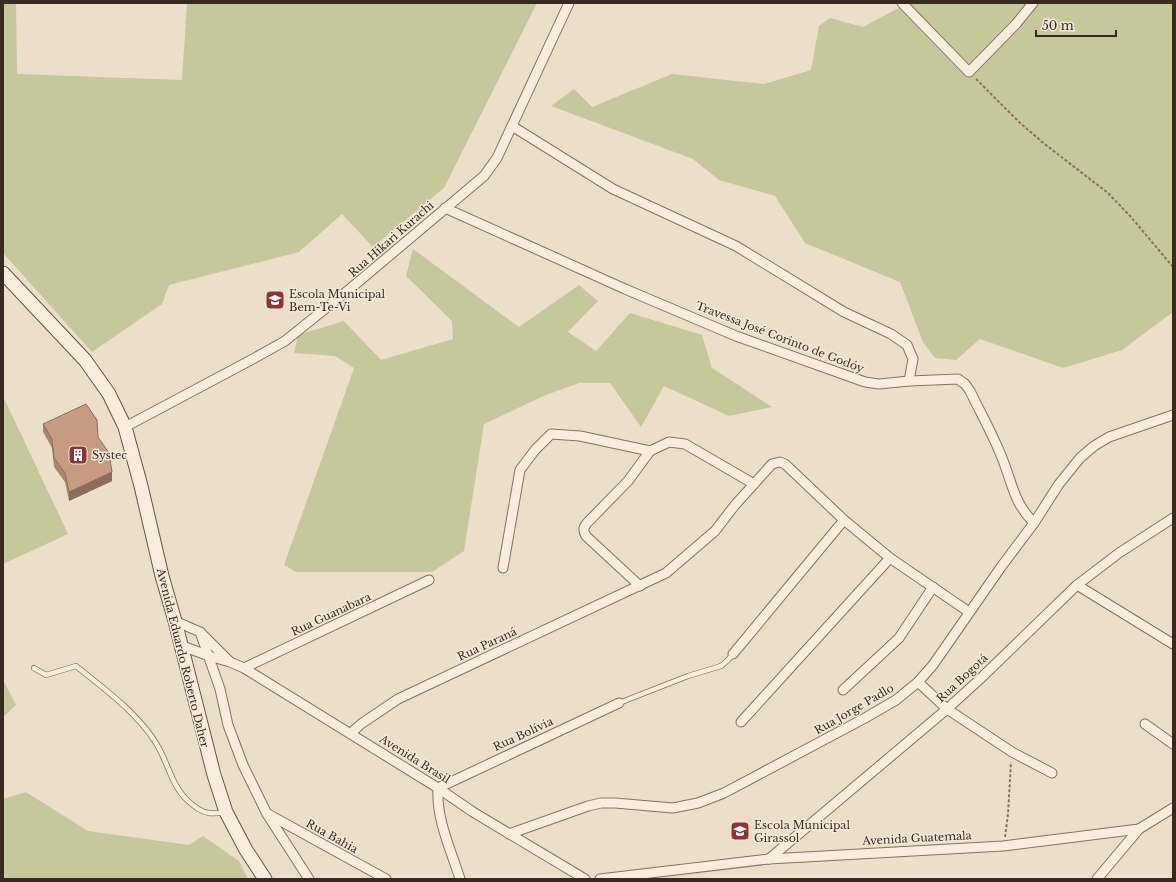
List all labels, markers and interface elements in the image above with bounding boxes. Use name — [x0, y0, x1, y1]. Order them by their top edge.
scale bar — [1036, 12, 1116, 38]
text: 50 m — [1042, 18, 1074, 33]
street label: Rua Hikari Kurachi — [345, 198, 437, 280]
place label: Escola Municipal Bem-Te-Vi — [289, 287, 385, 314]
school or university icon: Escola Municipal Bem-Te-Vi — [264, 289, 286, 311]
street label: Travessa José Corinto de Godóy — [694, 298, 866, 376]
building icon: Systec — [67, 444, 89, 466]
place label: Systec — [92, 448, 127, 462]
street label: Avenida Eduardo Roberto Daher — [154, 566, 212, 750]
street label: Rua Guanabara — [289, 589, 374, 639]
street label: Rua Paraná — [455, 624, 520, 664]
street label: Rua Bogotá — [934, 650, 991, 705]
street label: Rua Jorge Padlo — [812, 681, 896, 737]
street label: Rua Bolívia — [491, 714, 556, 754]
street label: Avenida Brasil — [376, 731, 453, 787]
street label: Rua Bahia — [304, 816, 361, 856]
place label: Escola Municipal Girassol — [754, 818, 850, 845]
school or university icon: Escola Municipal Girassol — [729, 820, 751, 842]
street label: Avenida Guatemala — [861, 828, 973, 848]

